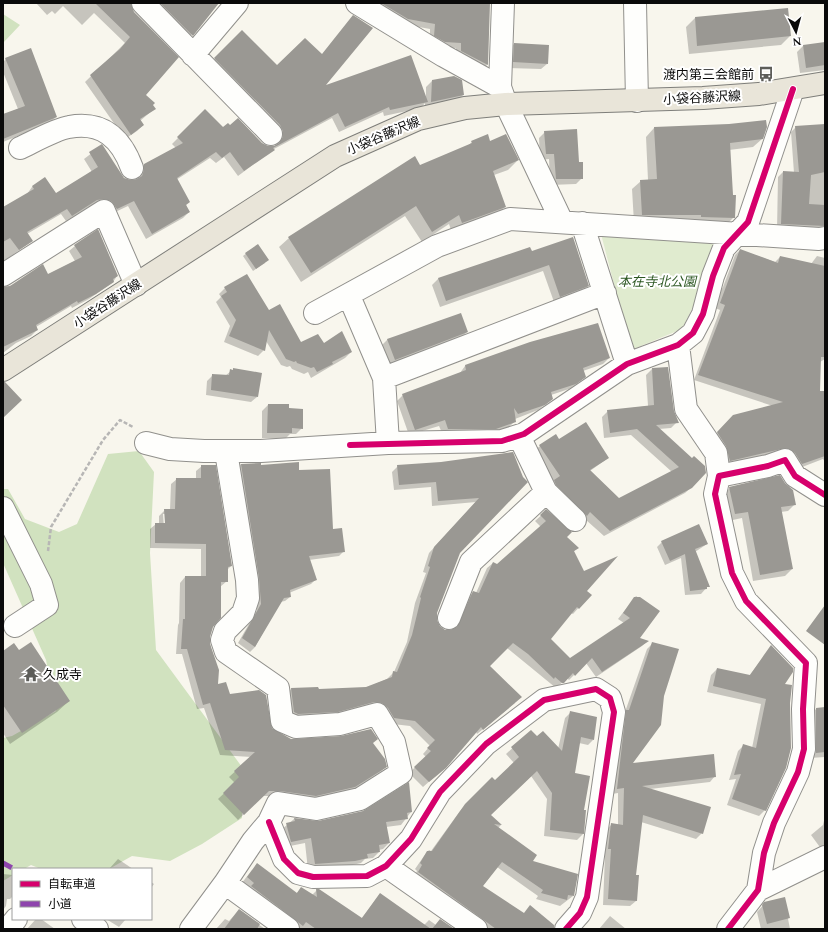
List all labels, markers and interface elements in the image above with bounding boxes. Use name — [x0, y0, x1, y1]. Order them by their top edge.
north arrow — [776, 12, 816, 52]
text: N — [792, 33, 802, 50]
place label: 渡内第三会館前 — [663, 65, 754, 85]
bus stop icon: 渡内第三会館前 — [757, 65, 775, 83]
street label: 小袋谷藤沢線 — [663, 86, 742, 110]
street label: 小袋谷藤沢線 — [344, 111, 423, 160]
park label: 本在寺北公園 — [618, 272, 698, 292]
street label: 小袋谷藤沢線 — [69, 274, 146, 333]
temple icon: 久成寺 — [22, 665, 40, 683]
place label: 久成寺 — [43, 665, 82, 685]
legend — [12, 868, 152, 920]
text: 自転車道 — [48, 875, 96, 894]
text: 小道 — [48, 895, 72, 914]

